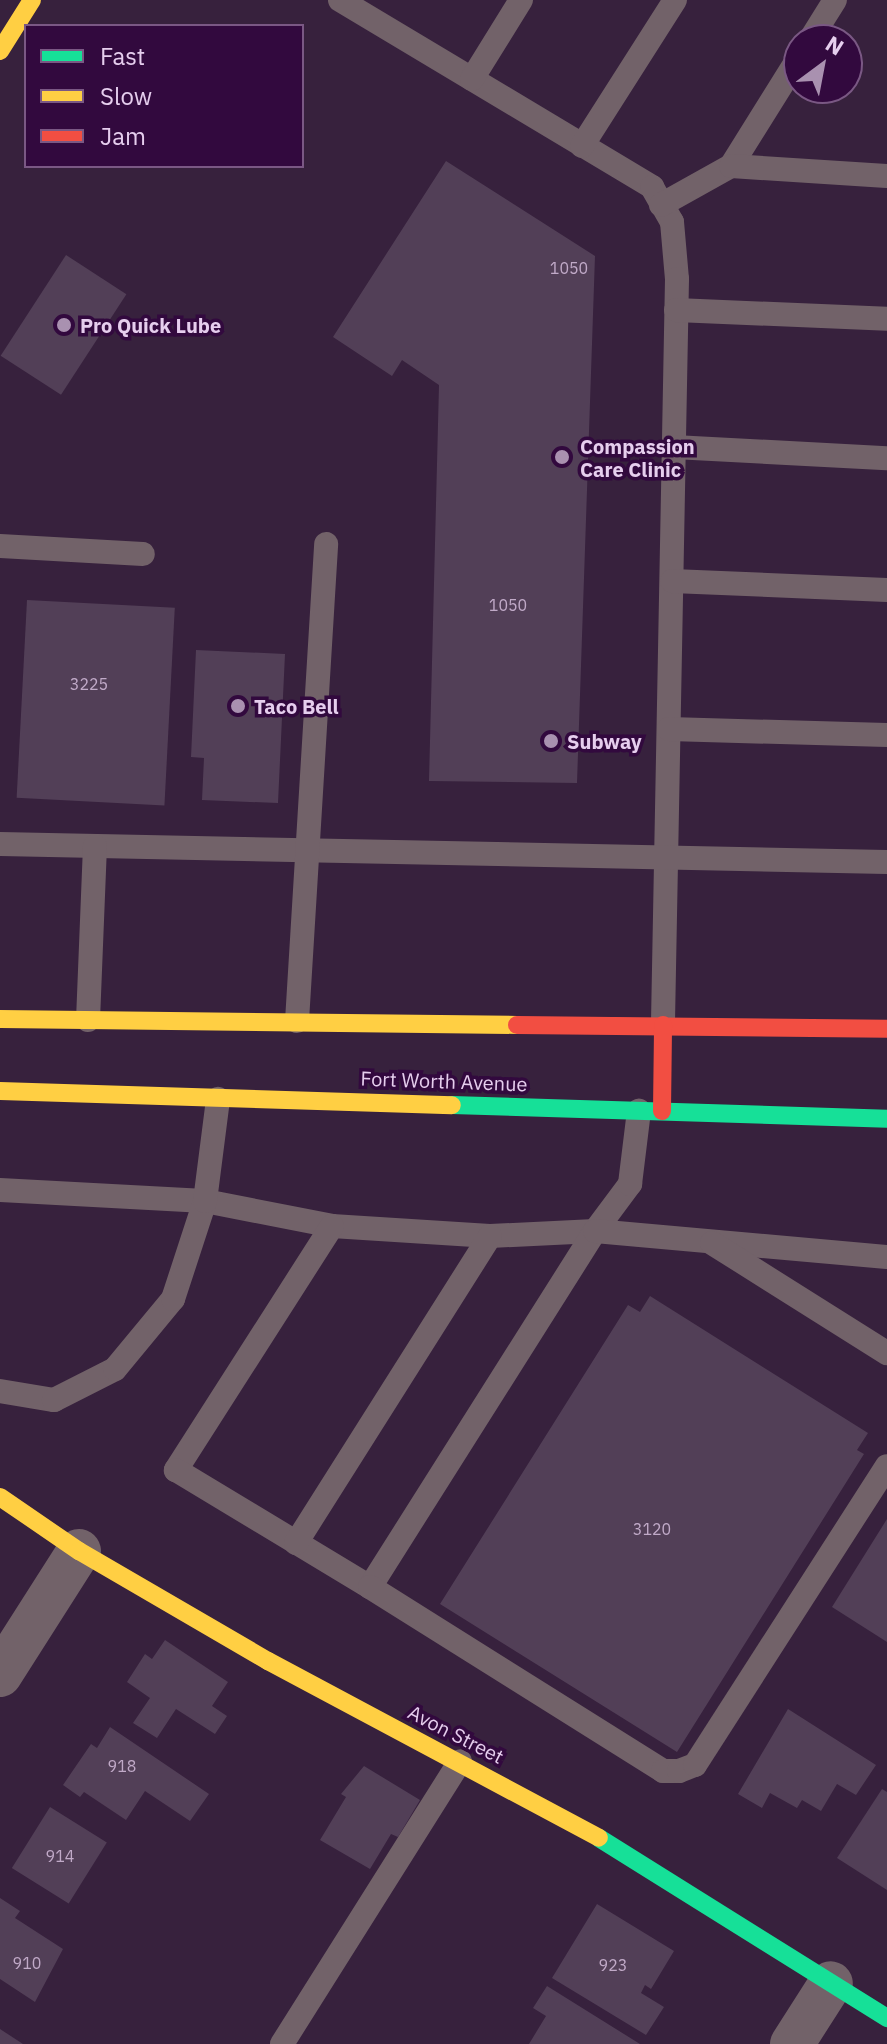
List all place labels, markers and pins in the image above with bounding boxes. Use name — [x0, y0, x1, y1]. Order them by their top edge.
place label: Pro Quick Lube — [80, 313, 221, 337]
marker: Pro Quick Lube — [55, 316, 73, 334]
place label: Compassion Care Clinic — [580, 434, 695, 481]
marker: Compassion Care Clinic — [551, 446, 573, 468]
place label: Taco Bell — [254, 694, 338, 718]
marker: Taco Bell — [229, 697, 247, 715]
place label: Subway — [567, 729, 642, 753]
marker: Subway — [542, 732, 560, 750]

